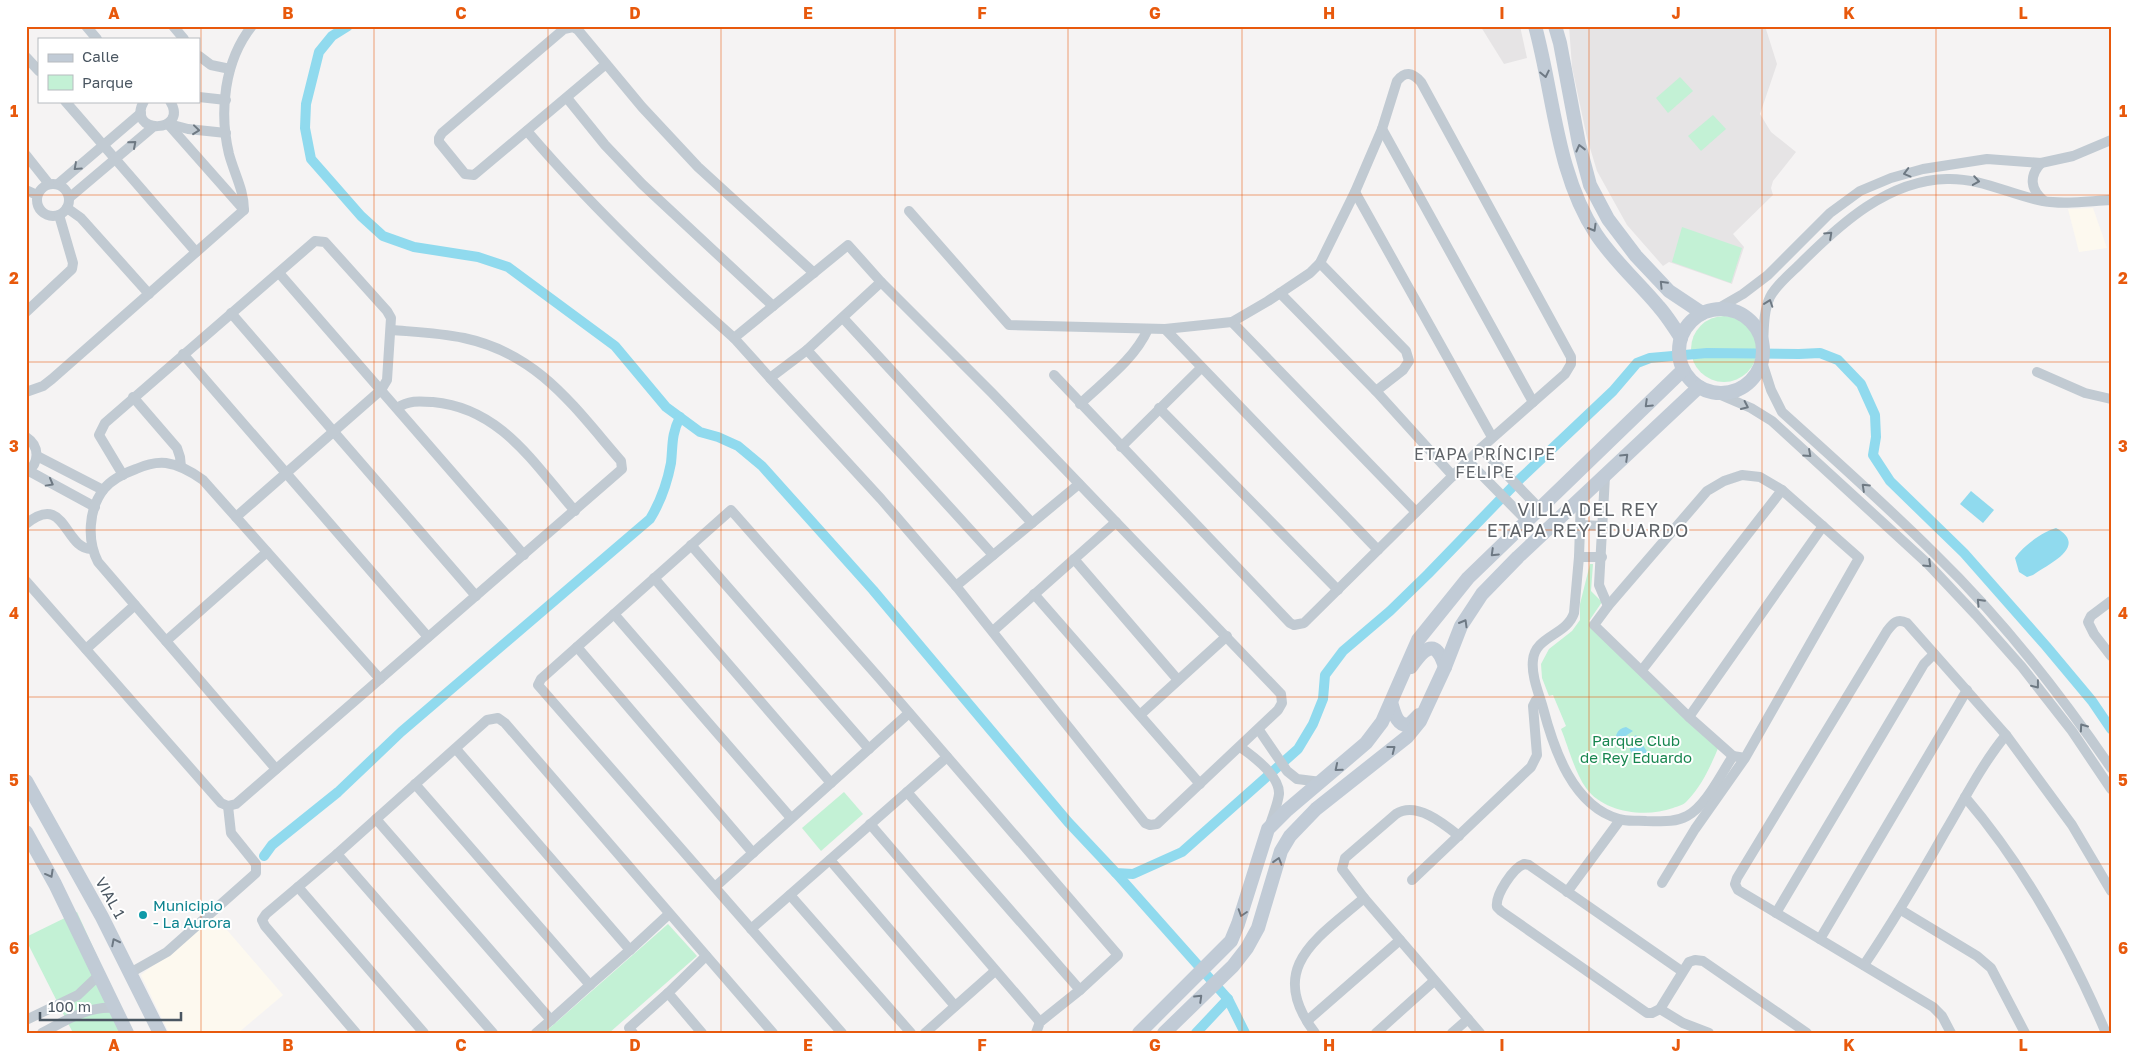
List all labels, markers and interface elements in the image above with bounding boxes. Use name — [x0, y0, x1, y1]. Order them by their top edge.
text: A — [108, 3, 120, 23]
text: B — [282, 3, 294, 23]
text: C — [455, 3, 467, 23]
text: D — [629, 3, 641, 23]
text: E — [803, 3, 813, 23]
text: F — [977, 3, 987, 23]
text: G — [1149, 3, 1161, 23]
text: H — [1323, 3, 1335, 23]
text: I — [1499, 3, 1505, 23]
text: J — [1671, 3, 1681, 23]
text: K — [1843, 3, 1855, 23]
text: L — [2018, 3, 2028, 23]
legend — [38, 38, 200, 102]
text: Calle — [82, 47, 119, 65]
one-way arrow — [1540, 69, 1550, 78]
text: Parque — [82, 73, 133, 91]
text: 1 — [10, 101, 18, 121]
text: 1 — [2119, 101, 2127, 121]
one-way arrow — [193, 124, 201, 135]
one-way arrow — [127, 141, 136, 149]
one-way arrow — [1575, 143, 1586, 152]
one-way arrow — [74, 161, 83, 170]
one-way arrow — [1903, 168, 1911, 178]
one-way arrow — [1972, 176, 1980, 186]
one-way arrow — [1586, 223, 1596, 232]
one-way arrow — [1824, 232, 1833, 241]
text: 2 — [9, 268, 19, 288]
text: 2 — [2118, 268, 2128, 288]
one-way arrow — [1660, 281, 1669, 290]
one-way arrow — [1763, 299, 1773, 308]
one-way arrow — [1645, 398, 1654, 407]
one-way arrow — [1740, 399, 1749, 410]
text: 3 — [9, 436, 19, 456]
text: 3 — [2118, 436, 2128, 456]
district label: ETAPA PRÍNCIPE FELIPE — [1414, 444, 1556, 482]
one-way arrow — [1802, 448, 1811, 457]
one-way arrow — [1620, 454, 1629, 463]
one-way arrow — [45, 477, 54, 487]
one-way arrow — [1862, 484, 1871, 493]
district label: VILLA DEL REY ETAPA REY EDUARDO — [1487, 498, 1689, 541]
one-way arrow — [1491, 548, 1500, 557]
one-way arrow — [1922, 558, 1931, 567]
one-way arrow — [1977, 598, 1986, 607]
text: 4 — [9, 603, 19, 623]
text: 4 — [2118, 603, 2128, 623]
one-way arrow — [1458, 619, 1468, 628]
one-way arrow — [2030, 679, 2039, 689]
one-way arrow — [2080, 724, 2089, 733]
park label: Parque Club de Rey Eduardo — [1580, 731, 1692, 766]
one-way arrow — [1386, 746, 1395, 754]
one-way arrow — [1334, 763, 1343, 772]
text: 5 — [9, 770, 19, 790]
text: 5 — [2118, 770, 2128, 790]
one-way arrow — [1272, 857, 1282, 866]
one-way arrow — [44, 869, 54, 878]
street label: VIAL 1 — [92, 874, 130, 921]
place label: Municipio - La Aurora — [153, 896, 231, 931]
one-way arrow — [1237, 908, 1247, 916]
marker: Municipio - La Aurora — [137, 909, 149, 921]
text: 6 — [9, 938, 19, 958]
one-way arrow — [111, 938, 121, 947]
text: 6 — [2118, 938, 2128, 958]
scale bar — [40, 989, 181, 1021]
one-way arrow — [1193, 995, 1202, 1004]
text: 100 m — [48, 997, 91, 1015]
text: A — [108, 1035, 120, 1055]
text: B — [282, 1035, 294, 1055]
text: C — [455, 1035, 467, 1055]
text: D — [629, 1035, 641, 1055]
text: E — [803, 1035, 813, 1055]
text: F — [977, 1035, 987, 1055]
text: G — [1149, 1035, 1161, 1055]
text: H — [1323, 1035, 1335, 1055]
text: I — [1499, 1035, 1505, 1055]
text: J — [1671, 1035, 1681, 1055]
text: K — [1843, 1035, 1855, 1055]
text: L — [2018, 1035, 2028, 1055]

